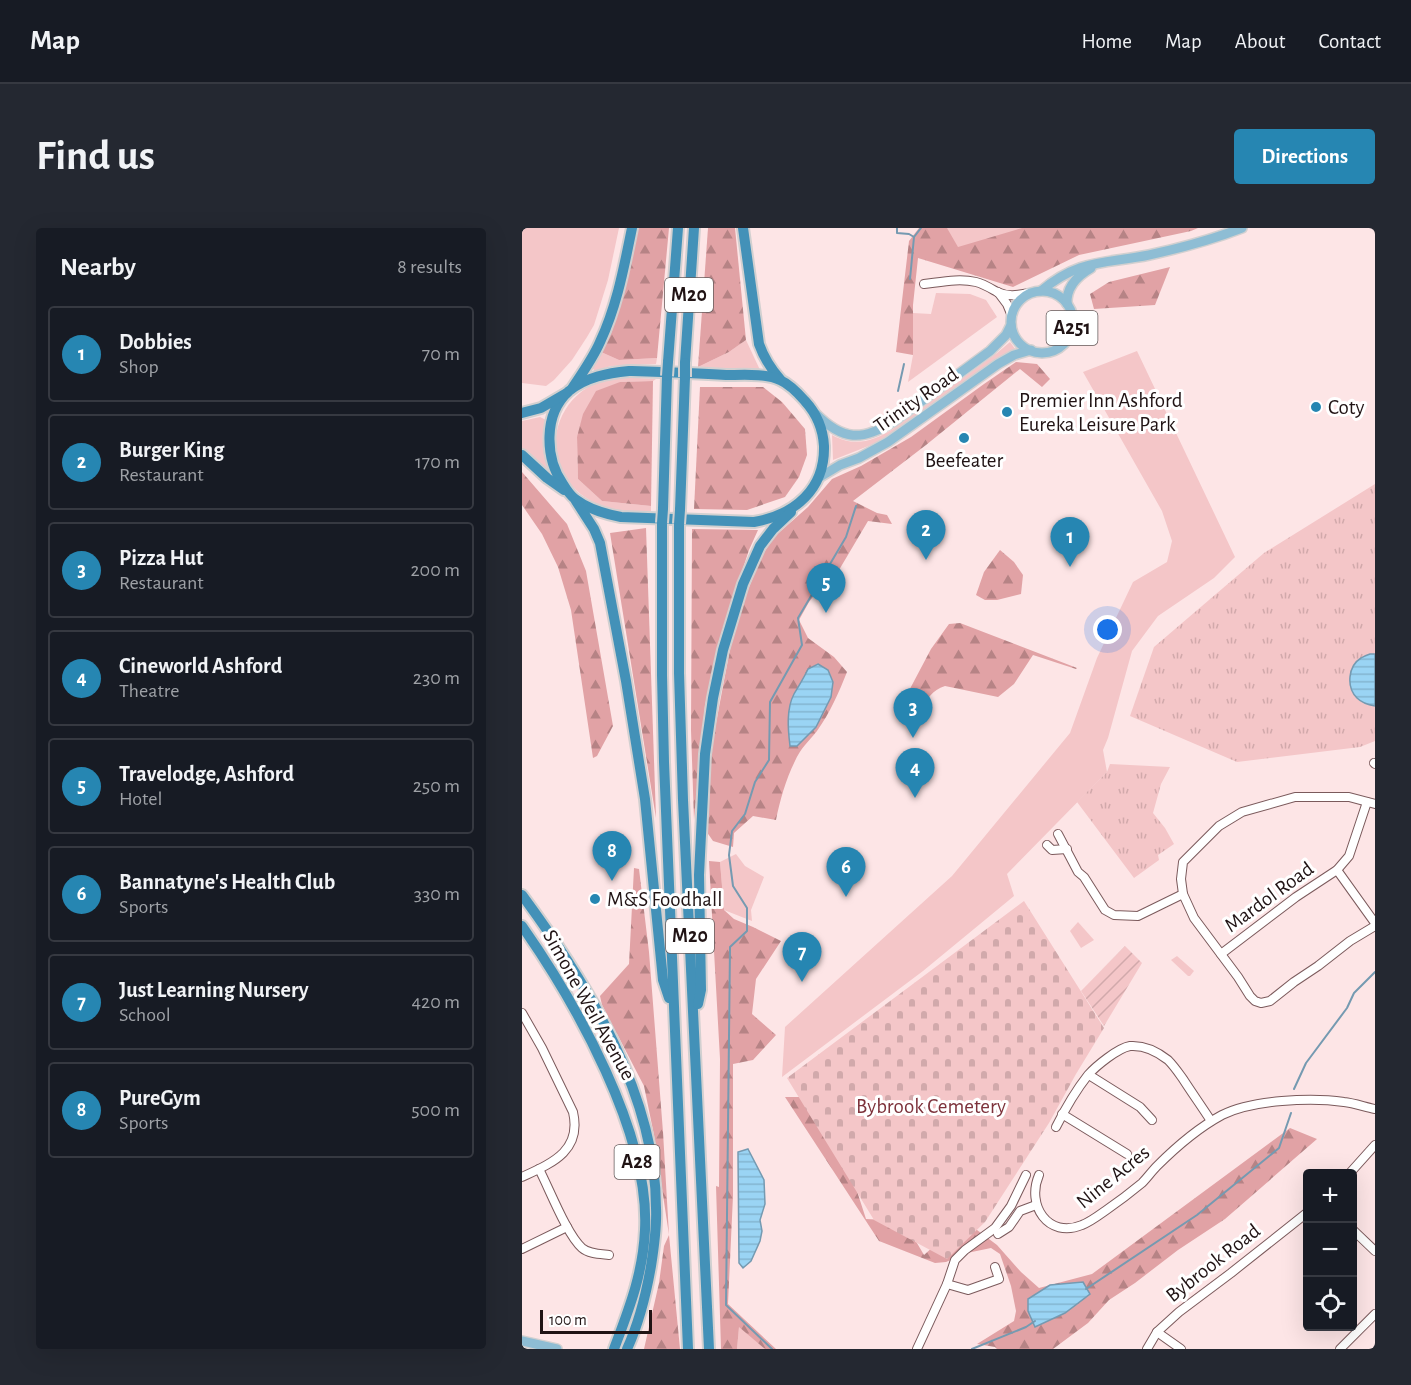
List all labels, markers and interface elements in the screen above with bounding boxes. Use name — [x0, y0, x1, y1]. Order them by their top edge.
text: Map — [30, 27, 80, 55]
text: Home — [1081, 31, 1132, 52]
text: Map — [1165, 31, 1202, 52]
text: About — [1235, 31, 1285, 52]
text: Contact — [1318, 31, 1381, 52]
button: Directions — [1234, 129, 1375, 184]
text: Find us — [36, 135, 155, 177]
text: Nearby — [60, 254, 136, 280]
text: 8 results — [397, 257, 462, 277]
road number: M20 — [665, 278, 713, 312]
road number: A251 — [1046, 311, 1098, 345]
text: Dobbies — [119, 331, 192, 353]
text: 1 — [78, 344, 85, 364]
text: 70 m — [422, 344, 460, 364]
text: Shop — [119, 357, 159, 377]
street label: Trinity Road — [870, 363, 962, 437]
place label: Premier Inn Ashford Eureka Leisure Park — [1019, 390, 1183, 435]
place label: Coty — [1328, 397, 1365, 418]
marker: Coty — [1309, 400, 1323, 414]
marker: Premier Inn Ashford Eureka Leisure Park — [1000, 405, 1014, 419]
marker: Beefeater — [957, 431, 971, 445]
text: Burger King — [119, 439, 224, 461]
place label: Beefeater — [925, 450, 1004, 471]
text: 2 — [77, 452, 86, 472]
text: 170 m — [415, 452, 460, 472]
text: Restaurant — [119, 465, 204, 485]
pin: 2 — [906, 510, 946, 560]
pin: 1 — [1050, 518, 1090, 567]
text: Pizza Hut — [119, 547, 203, 569]
text: 3 — [77, 560, 86, 580]
text: 200 m — [410, 560, 460, 580]
pin: 5 — [806, 564, 846, 613]
text: Restaurant — [119, 573, 204, 593]
your location — [1093, 615, 1122, 644]
text: Cineworld Ashford — [119, 655, 282, 677]
text: 4 — [76, 668, 87, 688]
text: 230 m — [413, 668, 460, 688]
text: Theatre — [119, 681, 180, 701]
pin: 3 — [894, 688, 932, 738]
pin: 4 — [896, 748, 934, 798]
text: Travelodge, Ashford — [119, 763, 294, 785]
text: 5 — [77, 776, 86, 796]
text: 250 m — [413, 776, 460, 796]
text: Hotel — [119, 789, 162, 809]
pin: 8 — [592, 832, 632, 881]
pin: 6 — [826, 848, 866, 897]
street label: Mardol Road — [1221, 858, 1317, 936]
text: Bannatyne's Health Club — [119, 871, 335, 893]
text: 6 — [77, 884, 86, 904]
text: 330 m — [414, 884, 460, 904]
place label: M&S Foodhall — [607, 889, 722, 910]
marker: M&S Foodhall — [588, 892, 602, 906]
text: Sports — [119, 897, 168, 917]
road number: M20 — [666, 919, 714, 953]
street label: Simone Weil Avenue — [539, 926, 639, 1084]
pin: 7 — [782, 932, 822, 982]
text: Just Learning Nursery — [119, 979, 309, 1001]
text: 7 — [77, 992, 86, 1012]
text: 420 m — [411, 992, 460, 1012]
text: School — [119, 1005, 171, 1025]
text: PureGym — [119, 1087, 201, 1109]
park label: Bybrook Cemetery — [856, 1096, 1006, 1117]
text: 8 — [77, 1100, 86, 1120]
text: 500 m — [411, 1100, 460, 1120]
text: Sports — [119, 1113, 168, 1133]
street label: Nine Acres — [1072, 1141, 1154, 1213]
road number: A28 — [614, 1145, 660, 1179]
map controls — [1303, 1169, 1357, 1331]
button: + — [1303, 1169, 1357, 1223]
street label: Bybrook Road — [1162, 1220, 1264, 1306]
button: − — [1303, 1223, 1357, 1277]
button: locate — [1303, 1277, 1357, 1331]
scale bar — [540, 1307, 652, 1334]
text: 100 m — [549, 1312, 587, 1328]

